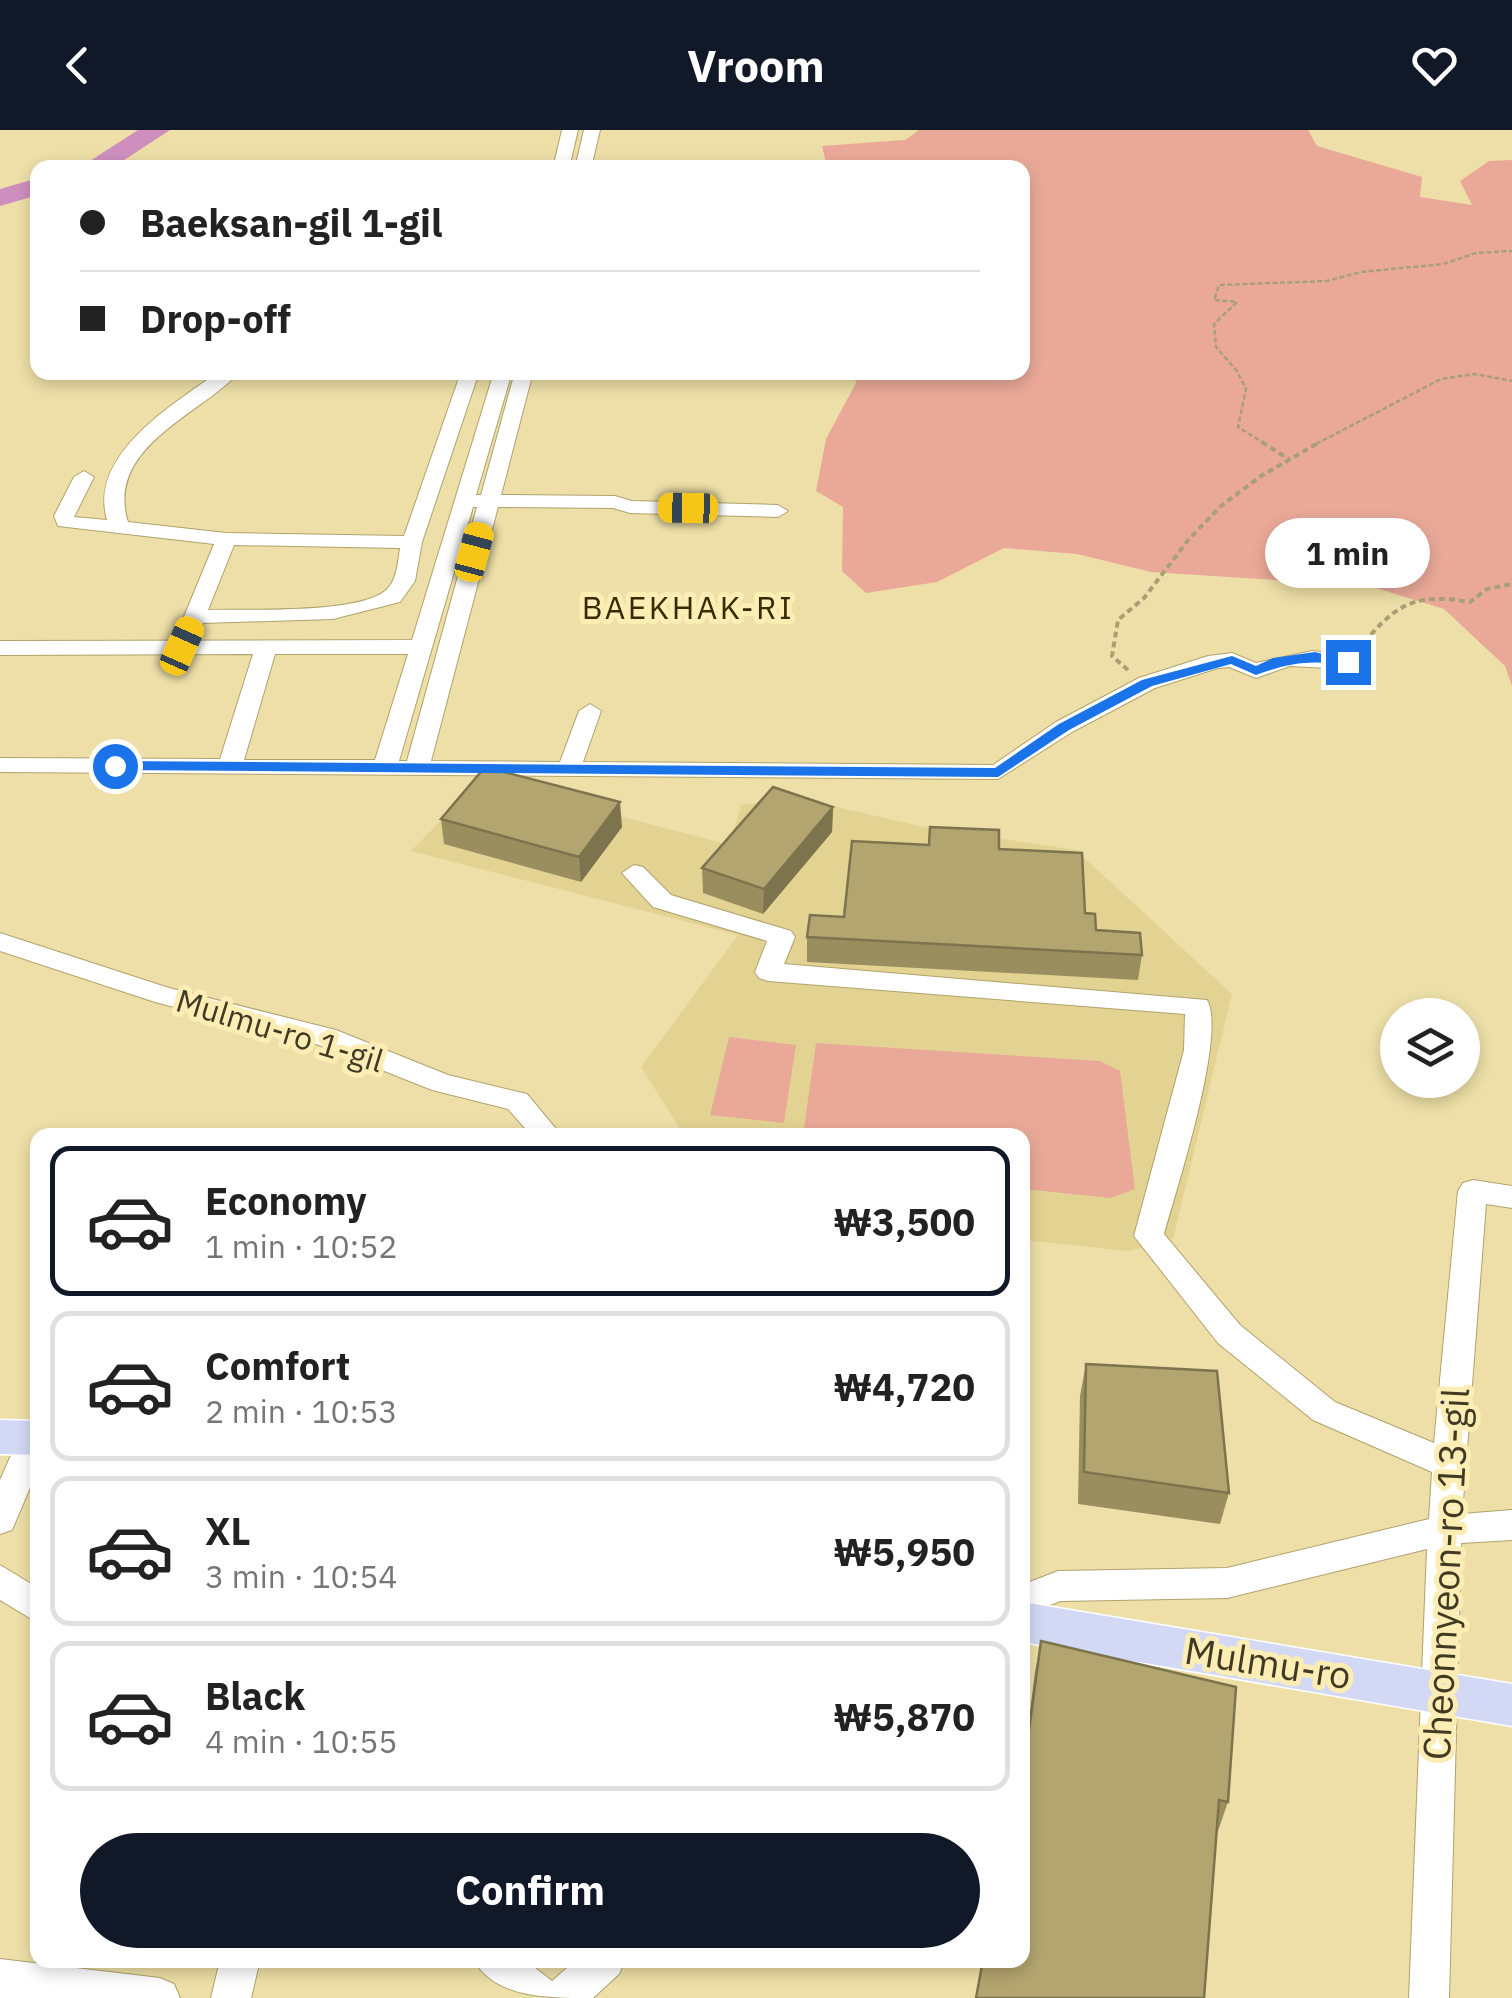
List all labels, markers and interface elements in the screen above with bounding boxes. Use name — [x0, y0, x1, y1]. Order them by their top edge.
text: Vroom — [687, 36, 825, 94]
icon: back — [50, 38, 105, 93]
icon: heart — [1407, 38, 1462, 93]
text: Baeksan-gil 1-gil — [140, 198, 442, 247]
text: Drop-off — [140, 294, 291, 343]
car — [658, 492, 718, 524]
callout: 1 min — [1266, 517, 1430, 587]
car — [452, 519, 496, 585]
text: 1 min — [1306, 532, 1389, 574]
district label: BAEKHAK-RI — [582, 586, 794, 628]
car — [156, 612, 208, 680]
route end — [1326, 640, 1371, 685]
route start — [93, 744, 138, 789]
street label: Mulmu-ro 1-gil — [171, 979, 389, 1081]
map controls — [1380, 998, 1480, 1098]
button: layers — [1380, 998, 1480, 1098]
icon: car — [85, 1176, 175, 1266]
text: Economy — [205, 1176, 367, 1225]
text: ₩3,500 — [833, 1197, 975, 1246]
text: 1 min · 10:52 — [205, 1225, 398, 1267]
icon: car — [85, 1341, 175, 1431]
text: Comfort — [205, 1341, 350, 1390]
text: ₩4,720 — [833, 1362, 975, 1411]
street label: Cheonnyeon-ro 13-gil — [1411, 1387, 1479, 1761]
text: 2 min · 10:53 — [205, 1390, 398, 1432]
icon: car — [85, 1506, 175, 1596]
text: XL — [205, 1506, 251, 1555]
text: ₩5,950 — [833, 1527, 975, 1576]
text: 3 min · 10:54 — [205, 1555, 398, 1597]
street label: Mulmu-ro — [1181, 1625, 1355, 1699]
icon: car — [85, 1671, 175, 1761]
text: Black — [205, 1671, 305, 1720]
text: ₩5,870 — [833, 1692, 975, 1741]
text: 4 min · 10:55 — [205, 1720, 398, 1762]
button: Confirm — [80, 1833, 980, 1948]

